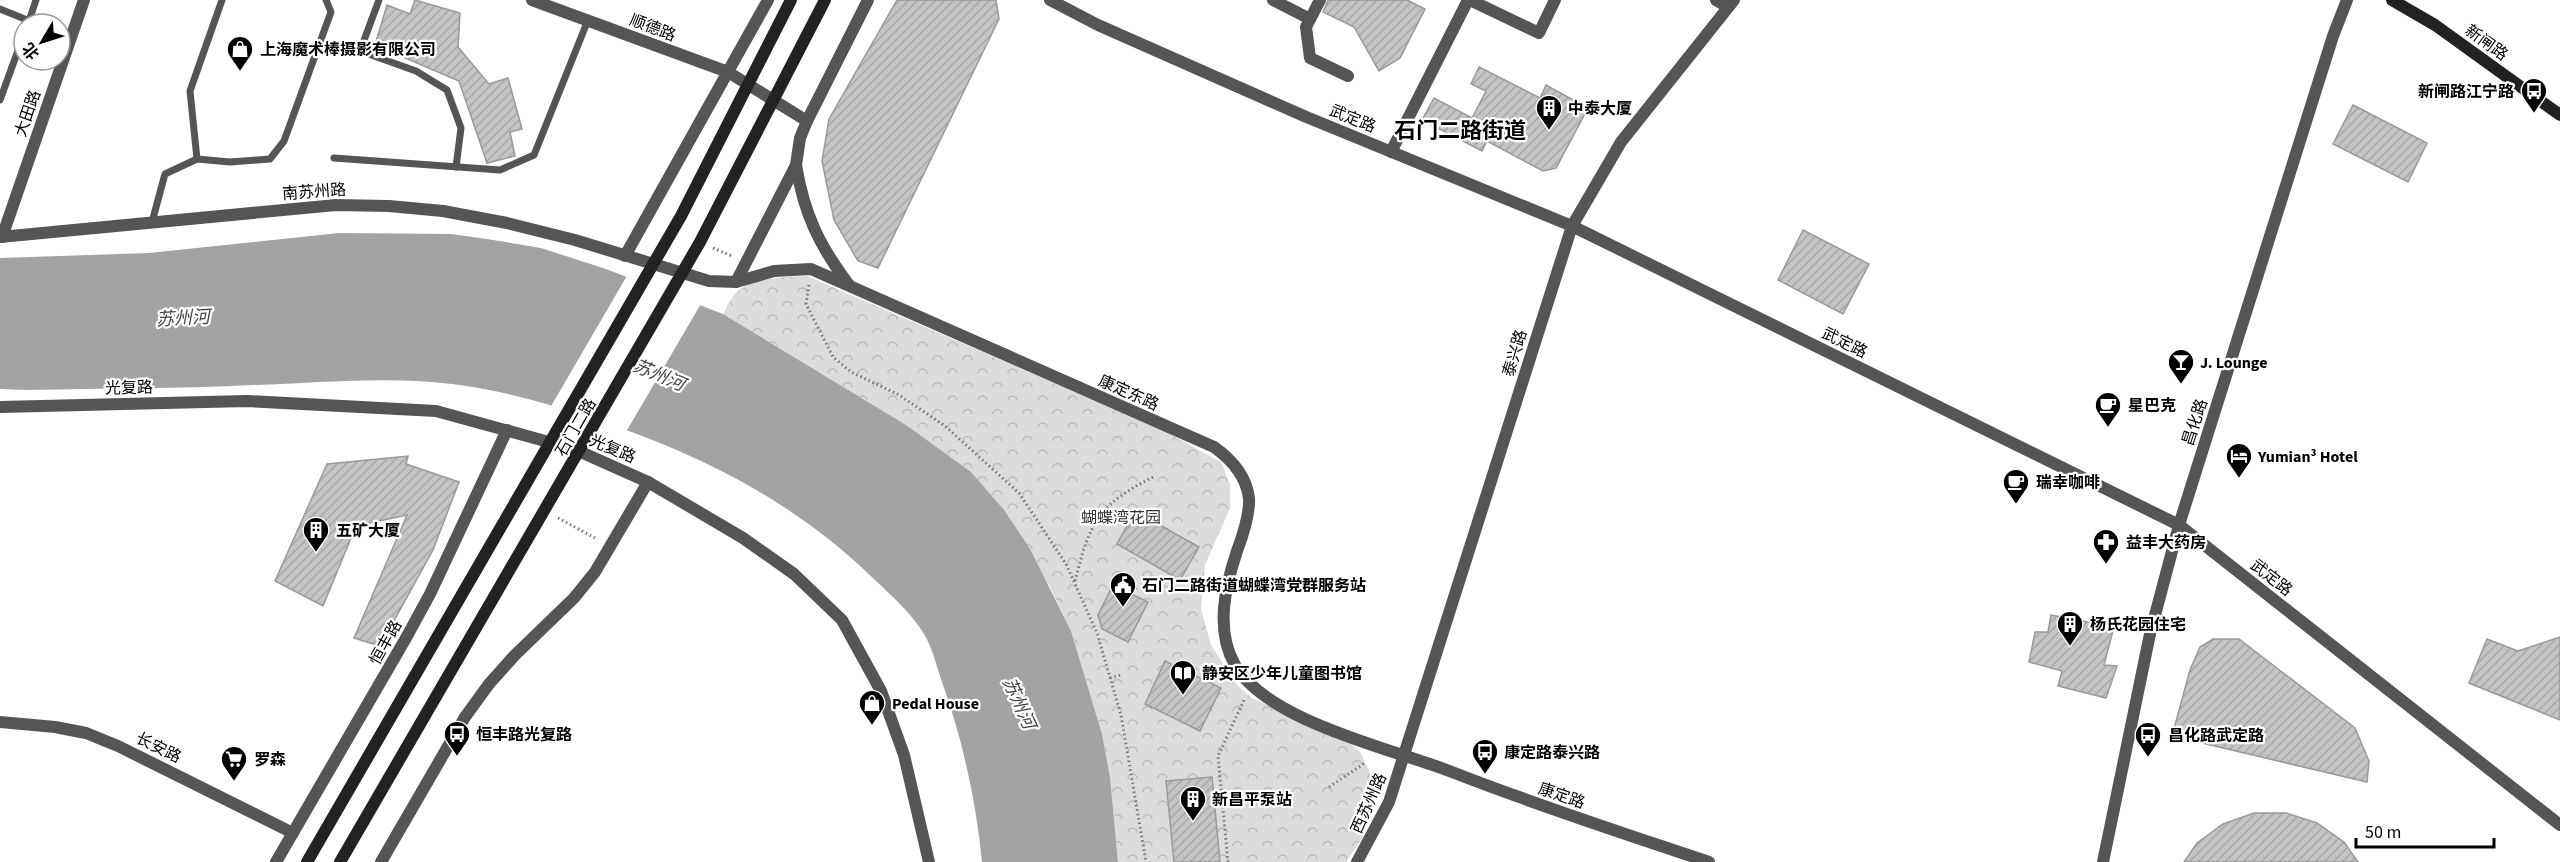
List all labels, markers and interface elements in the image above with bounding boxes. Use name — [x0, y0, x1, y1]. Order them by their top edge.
street label: 顺德路 — [626, 9, 679, 47]
north arrow — [12, 12, 72, 72]
street label: 新闸路 — [2461, 20, 2512, 66]
shop icon: 上海魔术棒摄影有限公司 — [225, 34, 255, 72]
text: 北 — [18, 38, 45, 64]
place label: 上海魔术棒摄影有限公司 — [260, 39, 436, 61]
bus stop icon: 新闸路江宁路 — [2519, 76, 2549, 114]
place label: 新闸路江宁路 — [2418, 81, 2514, 103]
street label: 大田路 — [10, 87, 46, 140]
building icon: 中泰大厦 — [1534, 93, 1564, 131]
place label: 中泰大厦 — [1568, 98, 1632, 120]
street label: 武定路 — [1326, 100, 1379, 138]
district label: 石门二路街道 — [1394, 115, 1526, 147]
street label: 南苏州路 — [281, 179, 347, 205]
water label: 苏州河 — [155, 304, 214, 332]
street label: 武定路 — [1818, 322, 1871, 363]
street label: 泰兴路 — [1497, 327, 1532, 379]
bar icon: J. Lounge — [2166, 347, 2196, 385]
place label: J. Lounge — [2200, 352, 2267, 374]
water label: 苏州河 — [629, 353, 691, 399]
street label: 康定东路 — [1095, 370, 1162, 416]
street label: 光复路 — [105, 377, 153, 399]
cafe icon: 星巴克 — [2093, 390, 2123, 428]
street label: 石门二路 — [550, 394, 601, 461]
place label: 星巴克 — [2128, 395, 2176, 417]
street label: 昌化路 — [2177, 396, 2213, 449]
street label: 光复路 — [586, 429, 639, 468]
hotel icon: Yumian³ Hotel — [2224, 441, 2254, 479]
place label: Yumian³ Hotel — [2257, 446, 2358, 468]
cafe icon: 瑞幸咖啡 — [2001, 467, 2031, 505]
place label: 瑞幸咖啡 — [2036, 472, 2100, 494]
park label: 蝴蝶湾花园 — [1081, 507, 1161, 529]
building icon: 五矿大厦 — [301, 515, 331, 553]
place label: 五矿大厦 — [336, 520, 400, 542]
pharmacy icon: 益丰大药房 — [2091, 527, 2121, 565]
place label: 益丰大药房 — [2126, 532, 2206, 554]
street label: 武定路 — [2246, 554, 2297, 601]
public building icon: 石门二路街道蝴蝶湾党群服务站 — [1108, 570, 1138, 608]
place label: 石门二路街道蝴蝶湾党群服务站 — [1142, 575, 1366, 597]
building icon: 杨氏花园住宅 — [2055, 609, 2085, 647]
place label: 杨氏花园住宅 — [2090, 614, 2186, 636]
street label: 恒丰路 — [365, 616, 407, 669]
library icon: 静安区少年儿童图书馆 — [1168, 658, 1198, 696]
place label: 静安区少年儿童图书馆 — [1202, 663, 1362, 685]
water label: 苏州河 — [996, 673, 1042, 736]
shop icon: Pedal House — [857, 688, 887, 726]
place label: Pedal House — [892, 693, 979, 715]
bus stop icon: 恒丰路光复路 — [442, 719, 472, 757]
bus stop icon: 昌化路武定路 — [2133, 720, 2163, 758]
place label: 恒丰路光复路 — [476, 724, 572, 746]
place label: 昌化路武定路 — [2168, 725, 2264, 747]
street label: 长安路 — [132, 727, 185, 768]
bus stop icon: 康定路泰兴路 — [1470, 737, 1500, 775]
place label: 康定路泰兴路 — [1504, 742, 1600, 764]
supermarket icon: 罗森 — [219, 744, 249, 782]
place label: 罗森 — [254, 749, 286, 771]
street label: 西苏州路 — [1346, 770, 1392, 837]
street label: 康定路 — [1535, 778, 1588, 814]
building icon: 新昌平泵站 — [1178, 784, 1208, 822]
place label: 新昌平泵站 — [1212, 789, 1292, 811]
scale bar — [2356, 811, 2494, 849]
text: 50 m — [2365, 820, 2401, 845]

